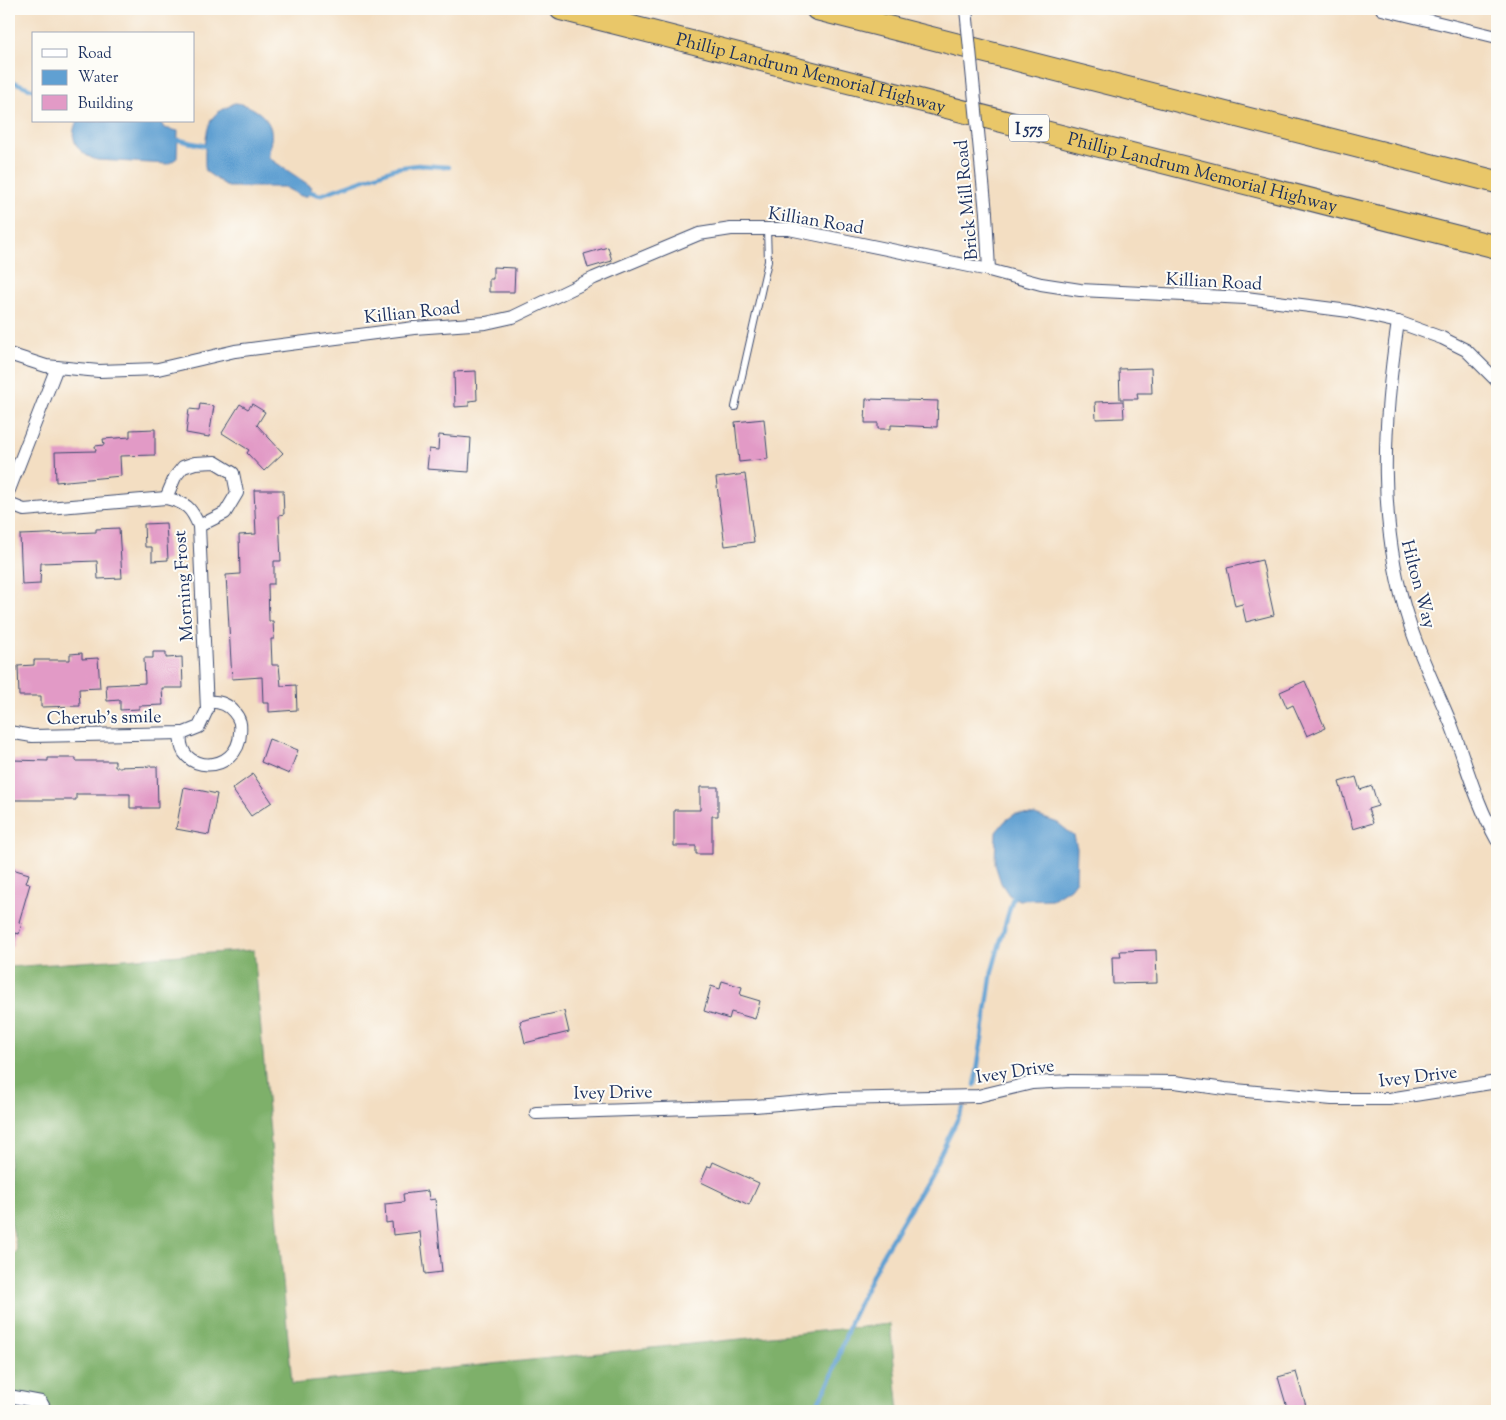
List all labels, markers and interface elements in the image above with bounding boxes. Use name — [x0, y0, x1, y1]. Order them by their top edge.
street label: Phillip Landrum Memorial Highway — [673, 28, 948, 121]
legend — [32, 32, 195, 122]
text: Road — [78, 44, 112, 65]
text: Water — [78, 68, 119, 89]
text: Building — [78, 94, 133, 115]
road number: I 575 — [1009, 115, 1049, 142]
street label: Phillip Landrum Memorial Highway — [1064, 127, 1340, 221]
street label: Brick Mill Road — [950, 139, 986, 261]
street label: Killian Road — [766, 202, 865, 242]
street label: Killian Road — [1165, 267, 1263, 299]
street label: Killian Road — [363, 296, 462, 332]
street label: Morning Frost — [168, 529, 202, 642]
street label: Hilton Way — [1393, 537, 1441, 632]
street label: Cherub's smile — [46, 705, 162, 733]
street label: Ivey Drive — [974, 1054, 1056, 1092]
street label: Ivey Drive — [1377, 1060, 1459, 1096]
street label: Ivey Drive — [573, 1080, 653, 1108]

